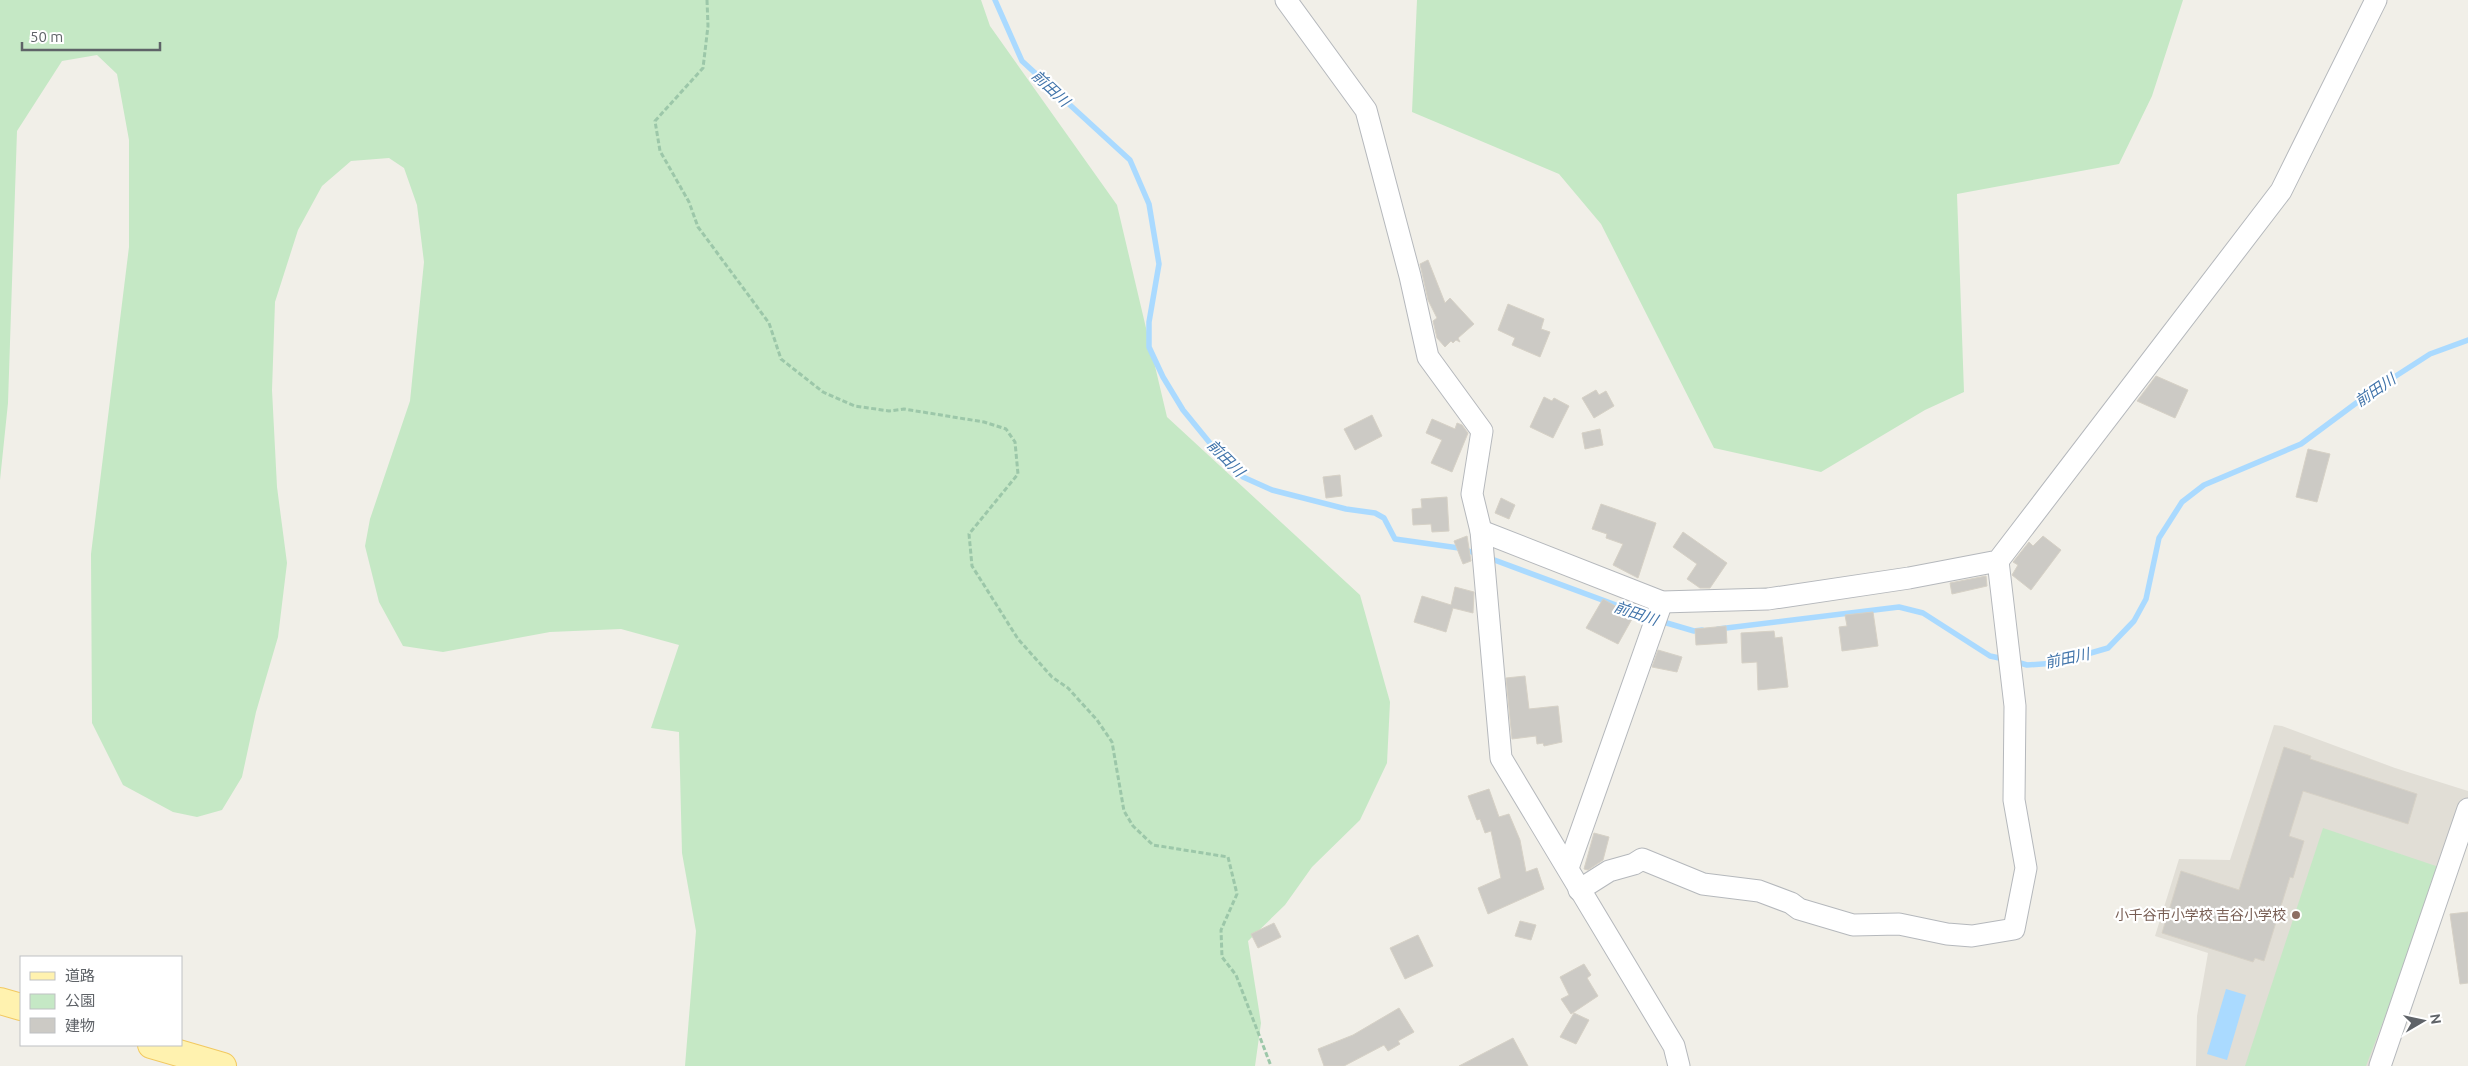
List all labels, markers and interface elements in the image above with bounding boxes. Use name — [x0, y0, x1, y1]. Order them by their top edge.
scale bar — [22, 20, 160, 52]
text: 50 m — [30, 28, 63, 45]
water label: 前田川 — [1029, 66, 1075, 111]
water label: 前田川 — [2352, 369, 2400, 410]
water label: 前田川 — [1204, 436, 1249, 481]
water label: 前田川 — [1612, 598, 1662, 629]
water label: 前田川 — [2043, 645, 2093, 671]
place label: 小千谷市小学校 吉谷小学校 — [2115, 907, 2286, 923]
marker: 小千谷市小学校 吉谷小学校 — [2290, 909, 2302, 921]
legend — [20, 956, 182, 1046]
text: 道路 — [65, 967, 95, 984]
text: 公園 — [65, 992, 95, 1009]
north arrow — [2398, 996, 2448, 1046]
text: N — [2427, 1013, 2445, 1025]
text: 建物 — [65, 1017, 95, 1034]

